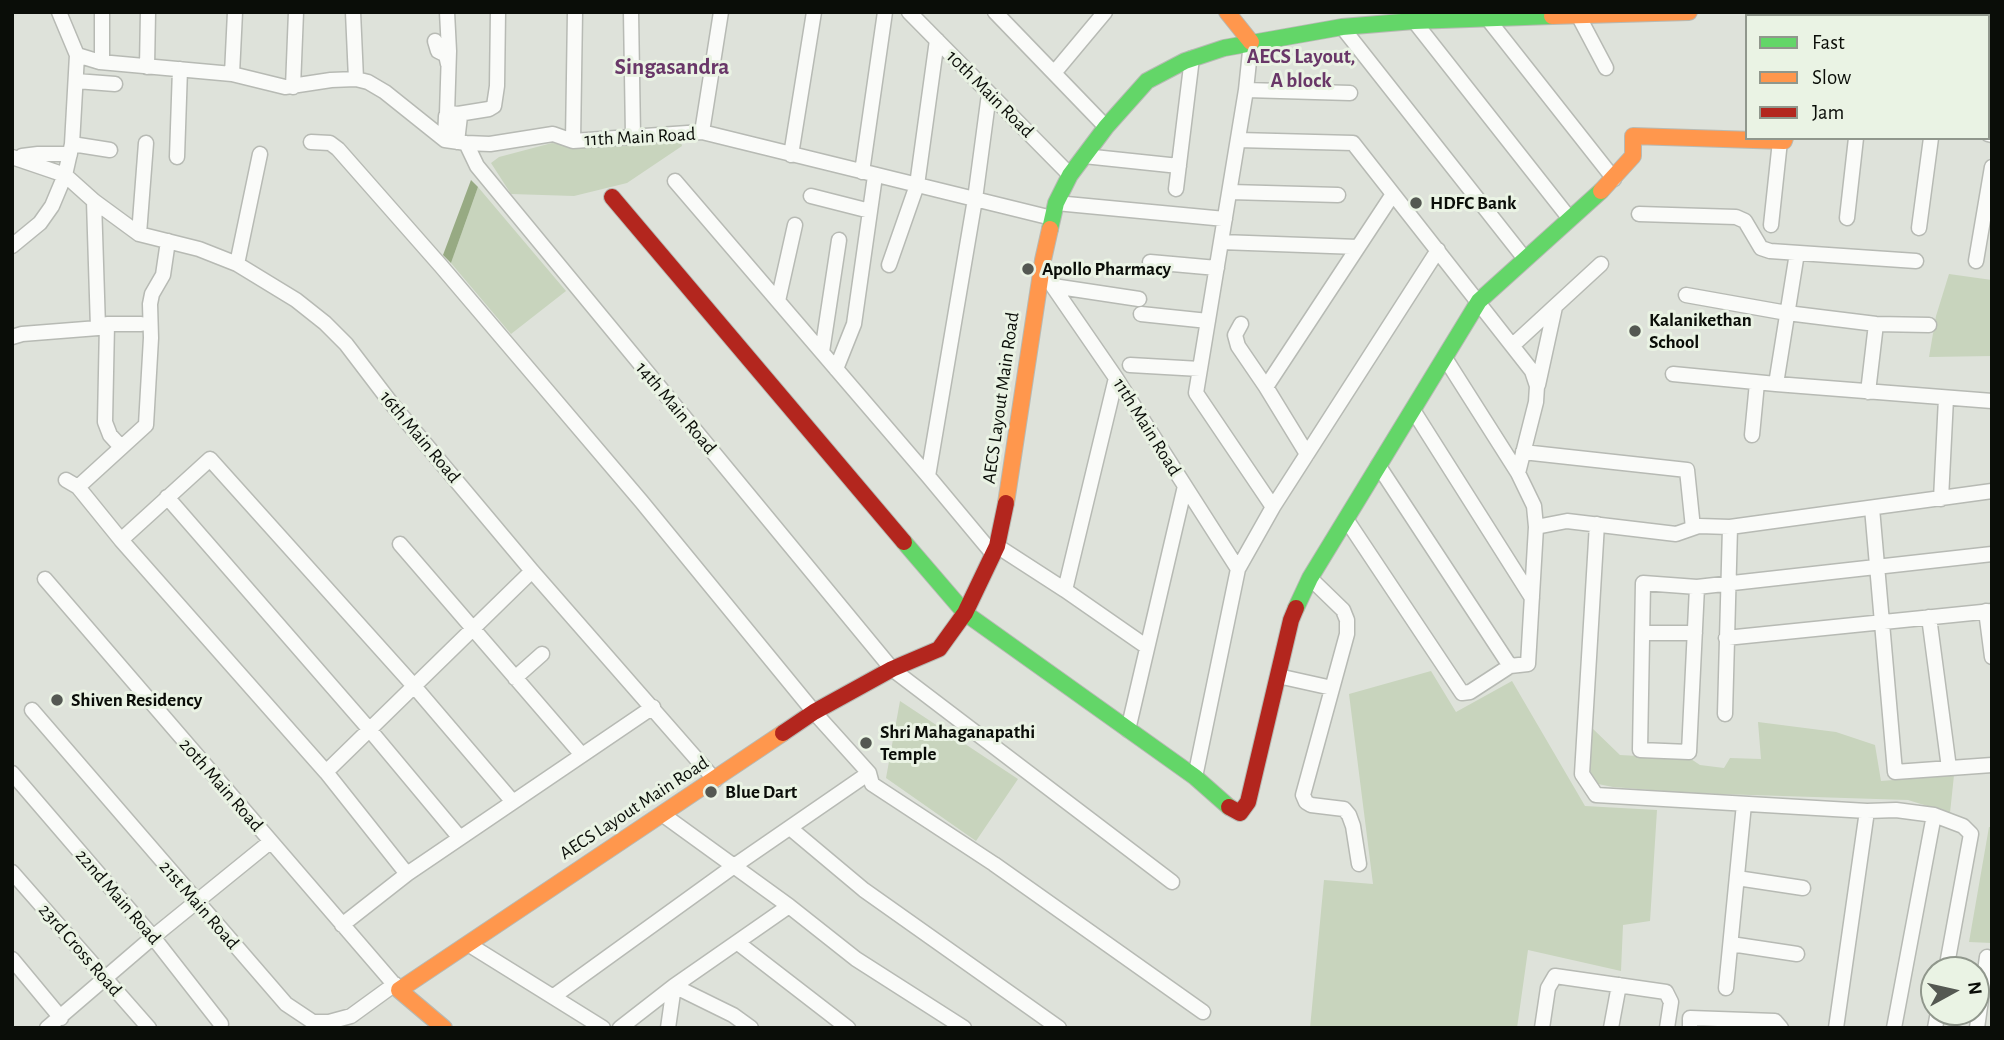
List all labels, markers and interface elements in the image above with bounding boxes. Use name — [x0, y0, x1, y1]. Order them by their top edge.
legend — [1745, 14, 1990, 140]
text: Fast — [1812, 32, 1845, 53]
district label: AECS Layout, A block — [1247, 44, 1355, 94]
street label: 10th Main Road — [941, 45, 1039, 143]
district label: Singasandra — [615, 53, 729, 81]
text: Slow — [1812, 67, 1851, 88]
text: Jam — [1812, 102, 1844, 123]
street label: 11th Main Road — [584, 123, 696, 151]
place label: HDFC Bank — [1430, 192, 1516, 214]
marker: HDFC Bank — [1408, 195, 1424, 211]
place label: Apollo Pharmacy — [1042, 258, 1171, 280]
marker: Apollo Pharmacy — [1020, 261, 1036, 277]
place label: Kalanikethan School — [1649, 309, 1752, 353]
street label: AECS Layout Main Road — [978, 311, 1024, 485]
marker: Kalanikethan School — [1627, 323, 1643, 339]
street label: 14th Main Road — [631, 357, 721, 459]
street label: 11th Main Road — [1108, 374, 1186, 480]
street label: 16th Main Road — [375, 386, 465, 488]
place label: Shiven Residency — [71, 689, 202, 711]
marker: Shiven Residency — [49, 692, 65, 708]
place label: Shri Mahaganapathi Temple — [880, 721, 1035, 765]
street label: 20th Main Road — [174, 733, 268, 837]
marker: Shri Mahaganapathi Temple — [858, 735, 874, 751]
street label: AECS Layout Main Road — [555, 751, 713, 865]
place label: Blue Dart — [725, 781, 797, 803]
marker: Blue Dart — [703, 784, 719, 800]
street label: 22nd Main Road — [70, 845, 166, 949]
street label: 21st Main Road — [154, 856, 244, 954]
street label: 23rd Cross Road — [34, 899, 126, 1001]
north arrow — [1920, 956, 1990, 1026]
text: N — [1964, 980, 1985, 996]

